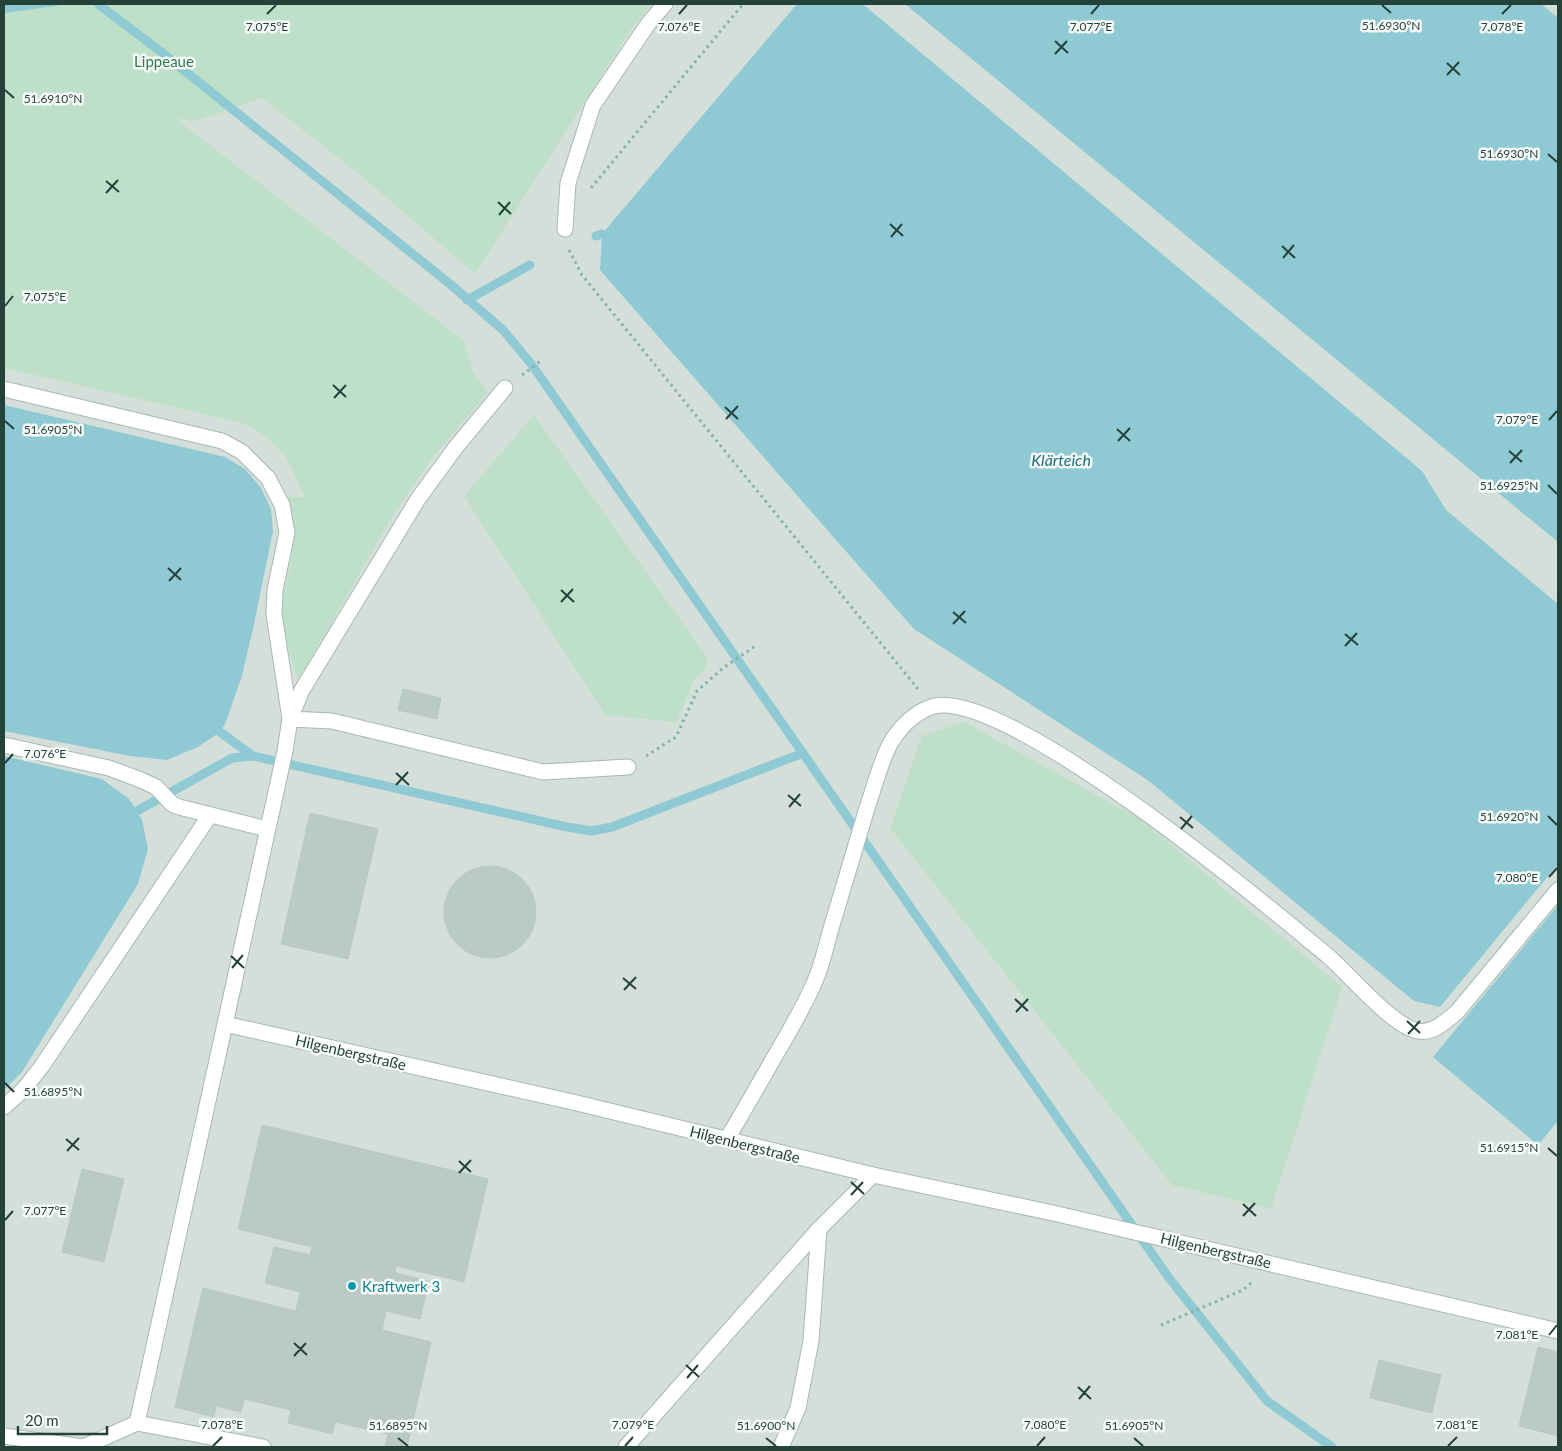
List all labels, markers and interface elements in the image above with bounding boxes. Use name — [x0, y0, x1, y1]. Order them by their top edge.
text: 51.6930°N — [1362, 18, 1420, 33]
text: 7.075°E — [246, 19, 288, 34]
text: 7.076°E — [658, 19, 700, 34]
text: 7.077°E — [1070, 19, 1112, 34]
text: 7.078°E — [1481, 19, 1523, 34]
park label: Lippeaue — [134, 52, 194, 70]
text: 51.6910°N — [24, 91, 82, 106]
text: 51.6930°N — [1480, 146, 1538, 161]
text: 7.075°E — [24, 289, 66, 304]
text: 7.079°E — [1496, 412, 1538, 427]
text: 51.6905°N — [24, 422, 82, 437]
water label: Klärteich — [1031, 450, 1091, 469]
text: 51.6925°N — [1480, 478, 1538, 493]
text: 7.076°E — [24, 746, 66, 761]
text: 51.6920°N — [1480, 809, 1538, 824]
text: 7.080°E — [1496, 870, 1538, 885]
street label: Hilgenbergstraße — [294, 1031, 408, 1074]
text: 51.6895°N — [24, 1084, 82, 1099]
street label: Hilgenbergstraße — [688, 1122, 802, 1166]
text: 51.6915°N — [1480, 1140, 1538, 1155]
text: 7.077°E — [24, 1203, 66, 1218]
street label: Hilgenbergstraße — [1159, 1229, 1273, 1272]
place label: Kraftwerk 3 — [362, 1277, 440, 1295]
marker: Kraftwerk 3 — [346, 1280, 358, 1292]
text: 7.081°E — [1496, 1327, 1538, 1342]
scale bar — [18, 1404, 106, 1436]
text: 20 m — [25, 1411, 59, 1429]
text: 7.078°E — [201, 1417, 243, 1432]
text: 7.079°E — [612, 1417, 654, 1432]
text: 7.080°E — [1024, 1417, 1066, 1432]
text: 7.081°E — [1436, 1417, 1478, 1432]
text: 51.6895°N — [369, 1418, 427, 1433]
text: 51.6900°N — [737, 1418, 795, 1433]
text: 51.6905°N — [1105, 1418, 1163, 1433]

